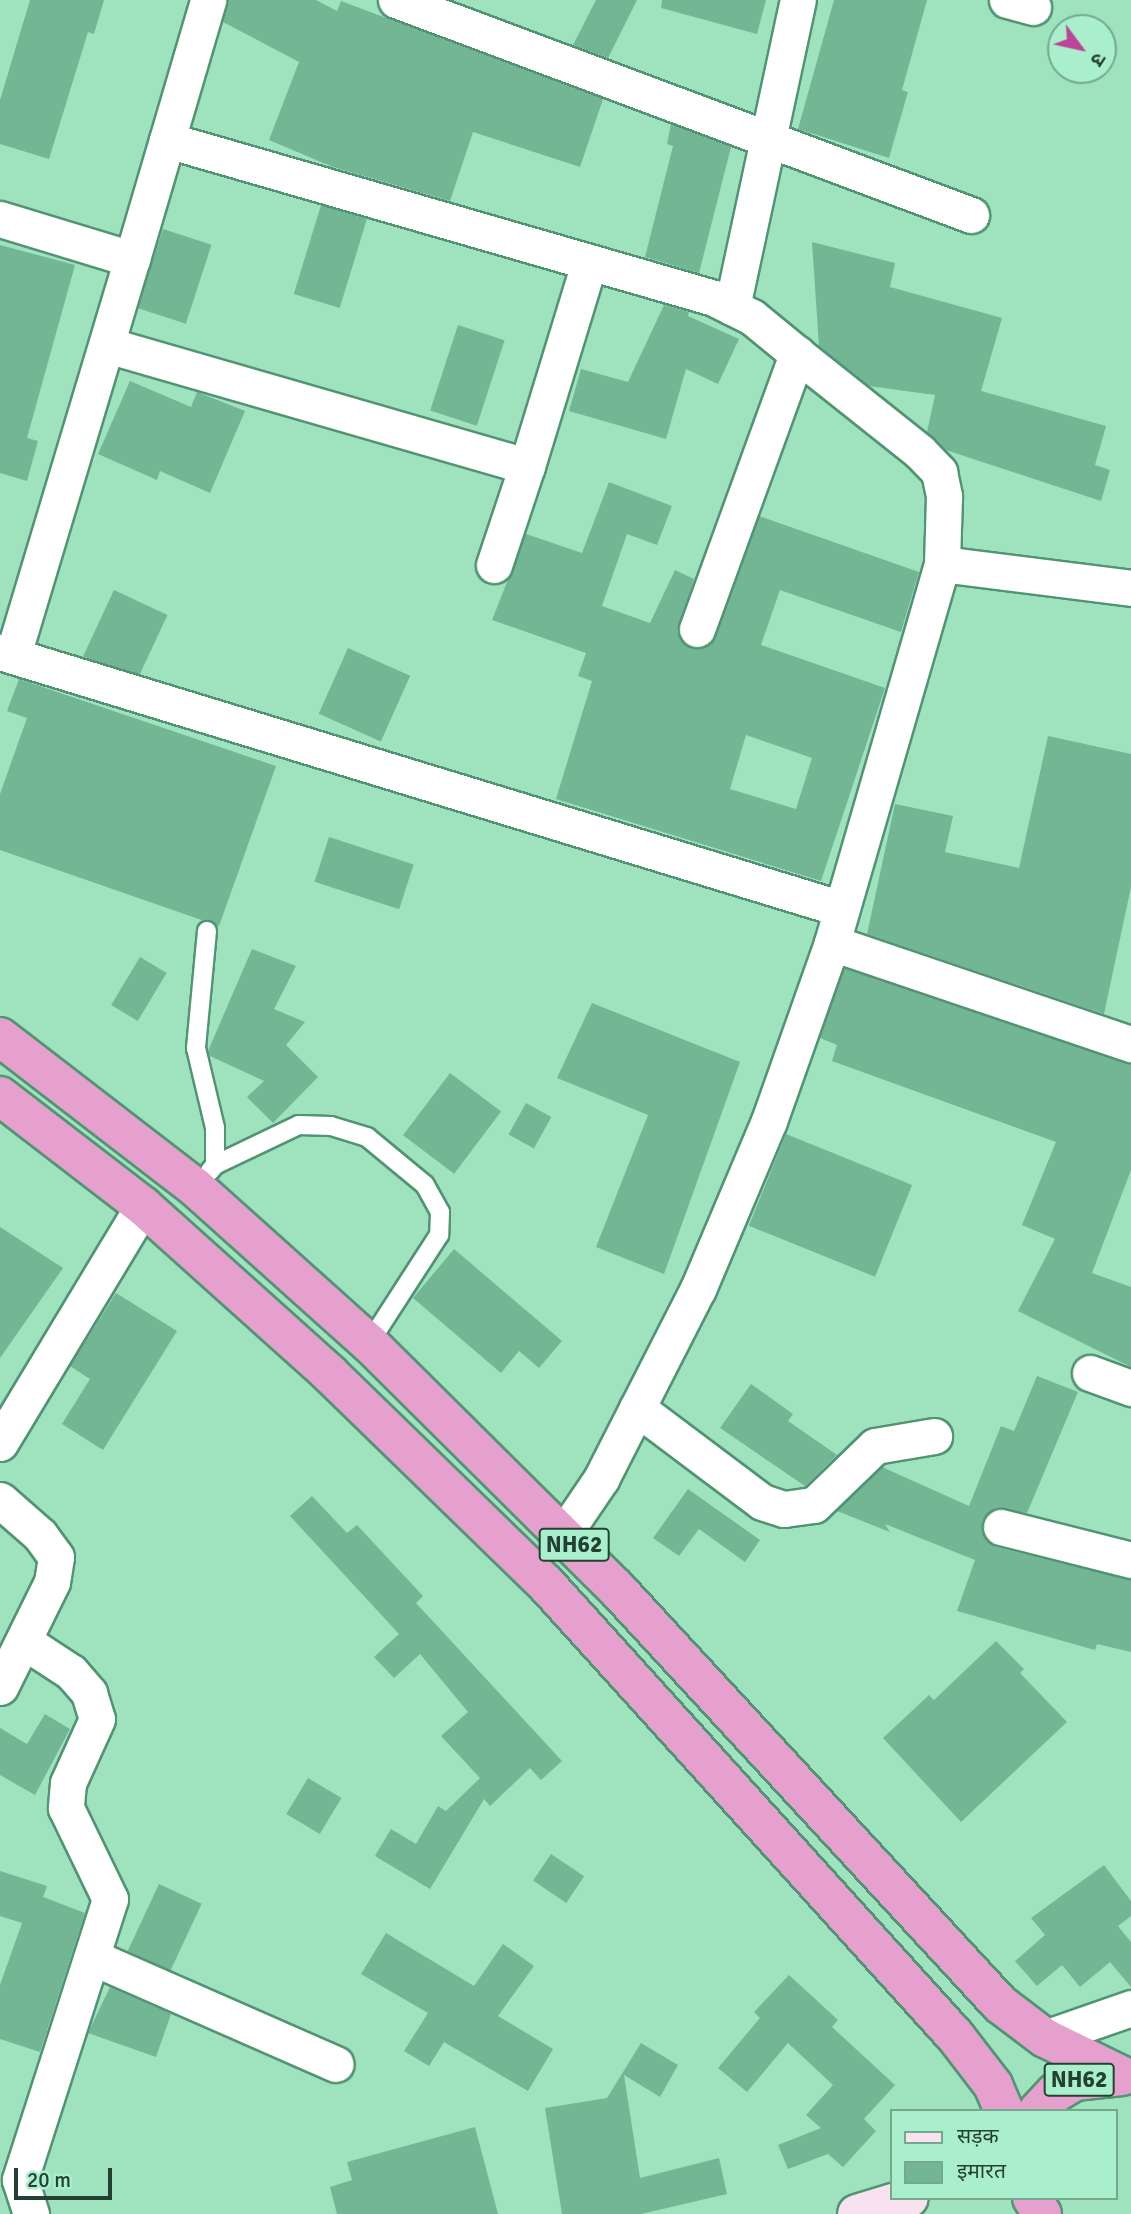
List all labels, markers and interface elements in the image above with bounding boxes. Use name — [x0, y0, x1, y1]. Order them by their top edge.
north arrow — [1047, 14, 1117, 84]
text: उ — [1085, 48, 1111, 71]
road number: NH62 — [537, 1526, 611, 1564]
road number: NH62 — [1042, 2060, 1116, 2100]
legend — [890, 2109, 1117, 2200]
text: सड़क — [957, 2123, 999, 2149]
scale bar — [18, 2154, 116, 2198]
text: इमारत — [957, 2158, 1006, 2184]
text: 20 m — [27, 2167, 71, 2193]

